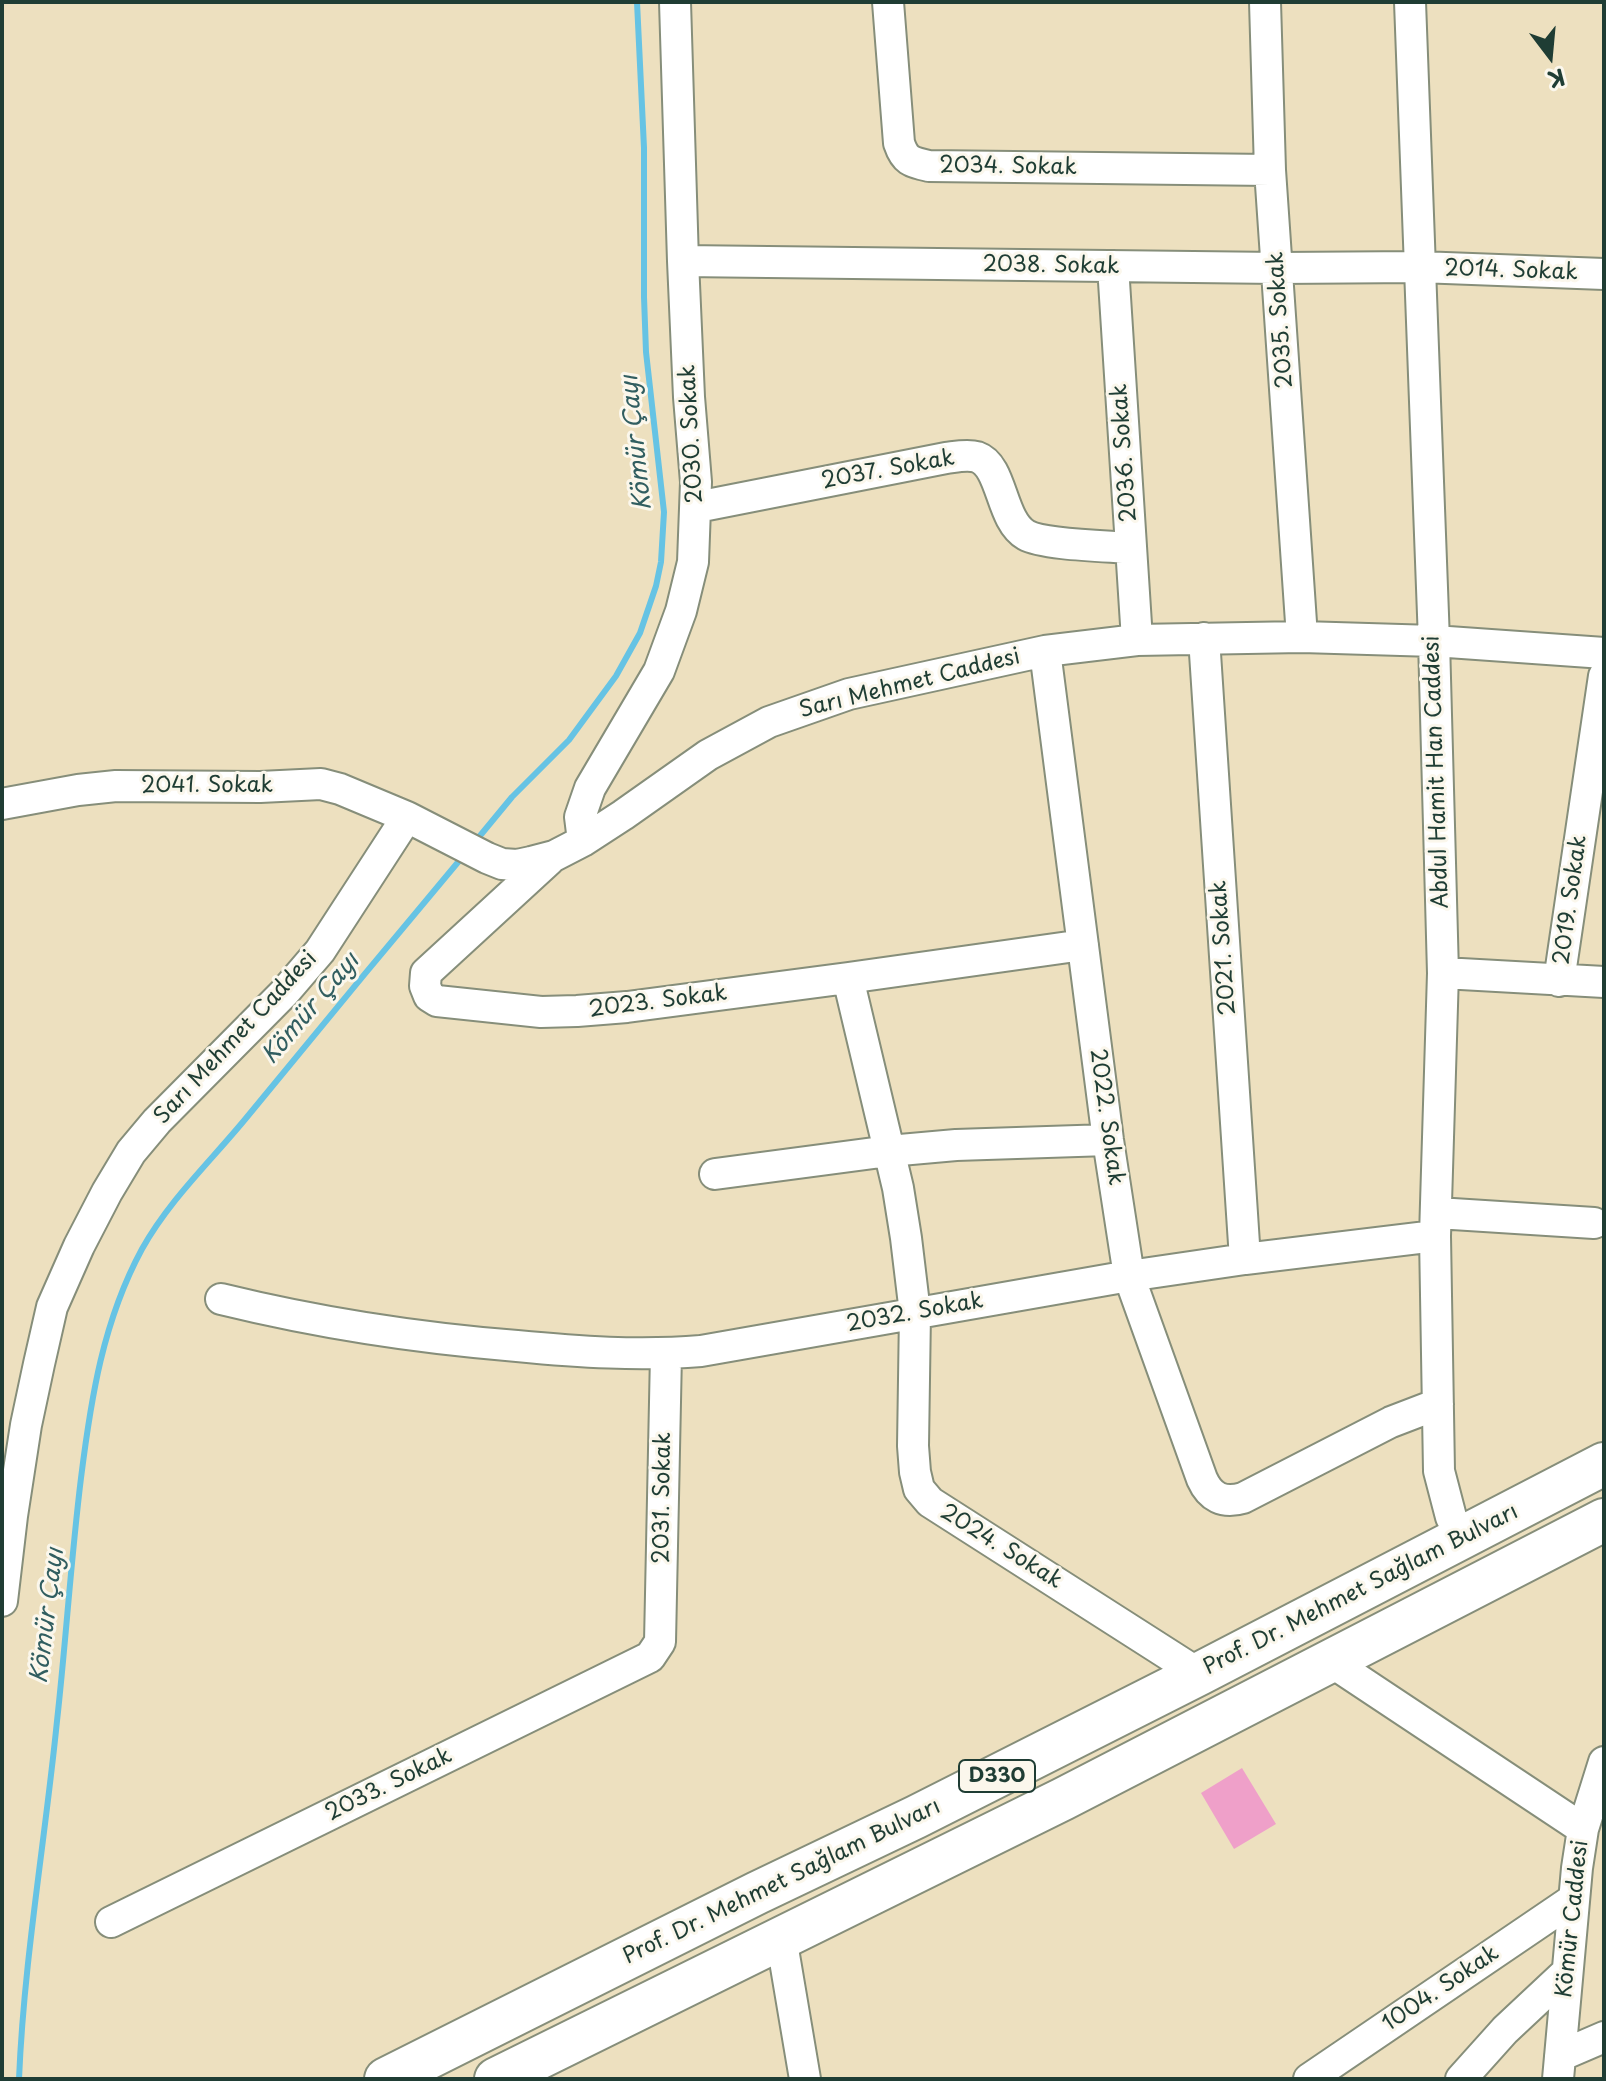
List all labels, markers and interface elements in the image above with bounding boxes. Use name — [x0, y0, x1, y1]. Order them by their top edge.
north arrow — [1510, 16, 1590, 96]
text: K — [1544, 61, 1569, 98]
street label: 2034. Sokak — [939, 153, 1077, 181]
street label: 2035. Sokak — [1263, 251, 1299, 389]
street label: 2038. Sokak — [982, 252, 1120, 280]
street label: 2014. Sokak — [1444, 255, 1578, 287]
street label: 2030. Sokak — [675, 364, 709, 504]
water label: Kömür Çayı — [616, 374, 658, 512]
street label: 2036. Sokak — [1107, 383, 1143, 523]
street label: 2037. Sokak — [819, 445, 957, 495]
street label: Abdul Hamit Han Caddesi — [1419, 635, 1455, 909]
street label: Sarı Mehmet Caddesi — [797, 644, 1023, 724]
street label: 2041. Sokak — [141, 773, 273, 799]
street label: 2019. Sokak — [1549, 833, 1593, 967]
street label: 2021. Sokak — [1206, 880, 1242, 1016]
street label: Sarı Mehmet Caddesi — [149, 946, 323, 1130]
water label: Kömür Çayı — [256, 948, 366, 1070]
street label: 2023. Sokak — [587, 980, 729, 1024]
street label: 2022. Sokak — [1083, 1047, 1129, 1187]
street label: 2032. Sokak — [845, 1288, 985, 1338]
street label: 2031. Sokak — [649, 1432, 677, 1564]
street label: 2024. Sokak — [935, 1499, 1067, 1595]
street label: Prof. Dr. Mehmet Sağlam Bulvarı — [1199, 1499, 1523, 1681]
water label: Kömür Çayı — [25, 1547, 71, 1685]
street label: 2033. Sokak — [321, 1743, 457, 1827]
road number: D330 — [959, 1760, 1035, 1792]
street label: Prof. Dr. Mehmet Sağlam Bulvarı — [619, 1794, 945, 1970]
street label: Kömür Caddesi — [1552, 1839, 1594, 1999]
street label: 1004. Sokak — [1378, 1940, 1504, 2038]

